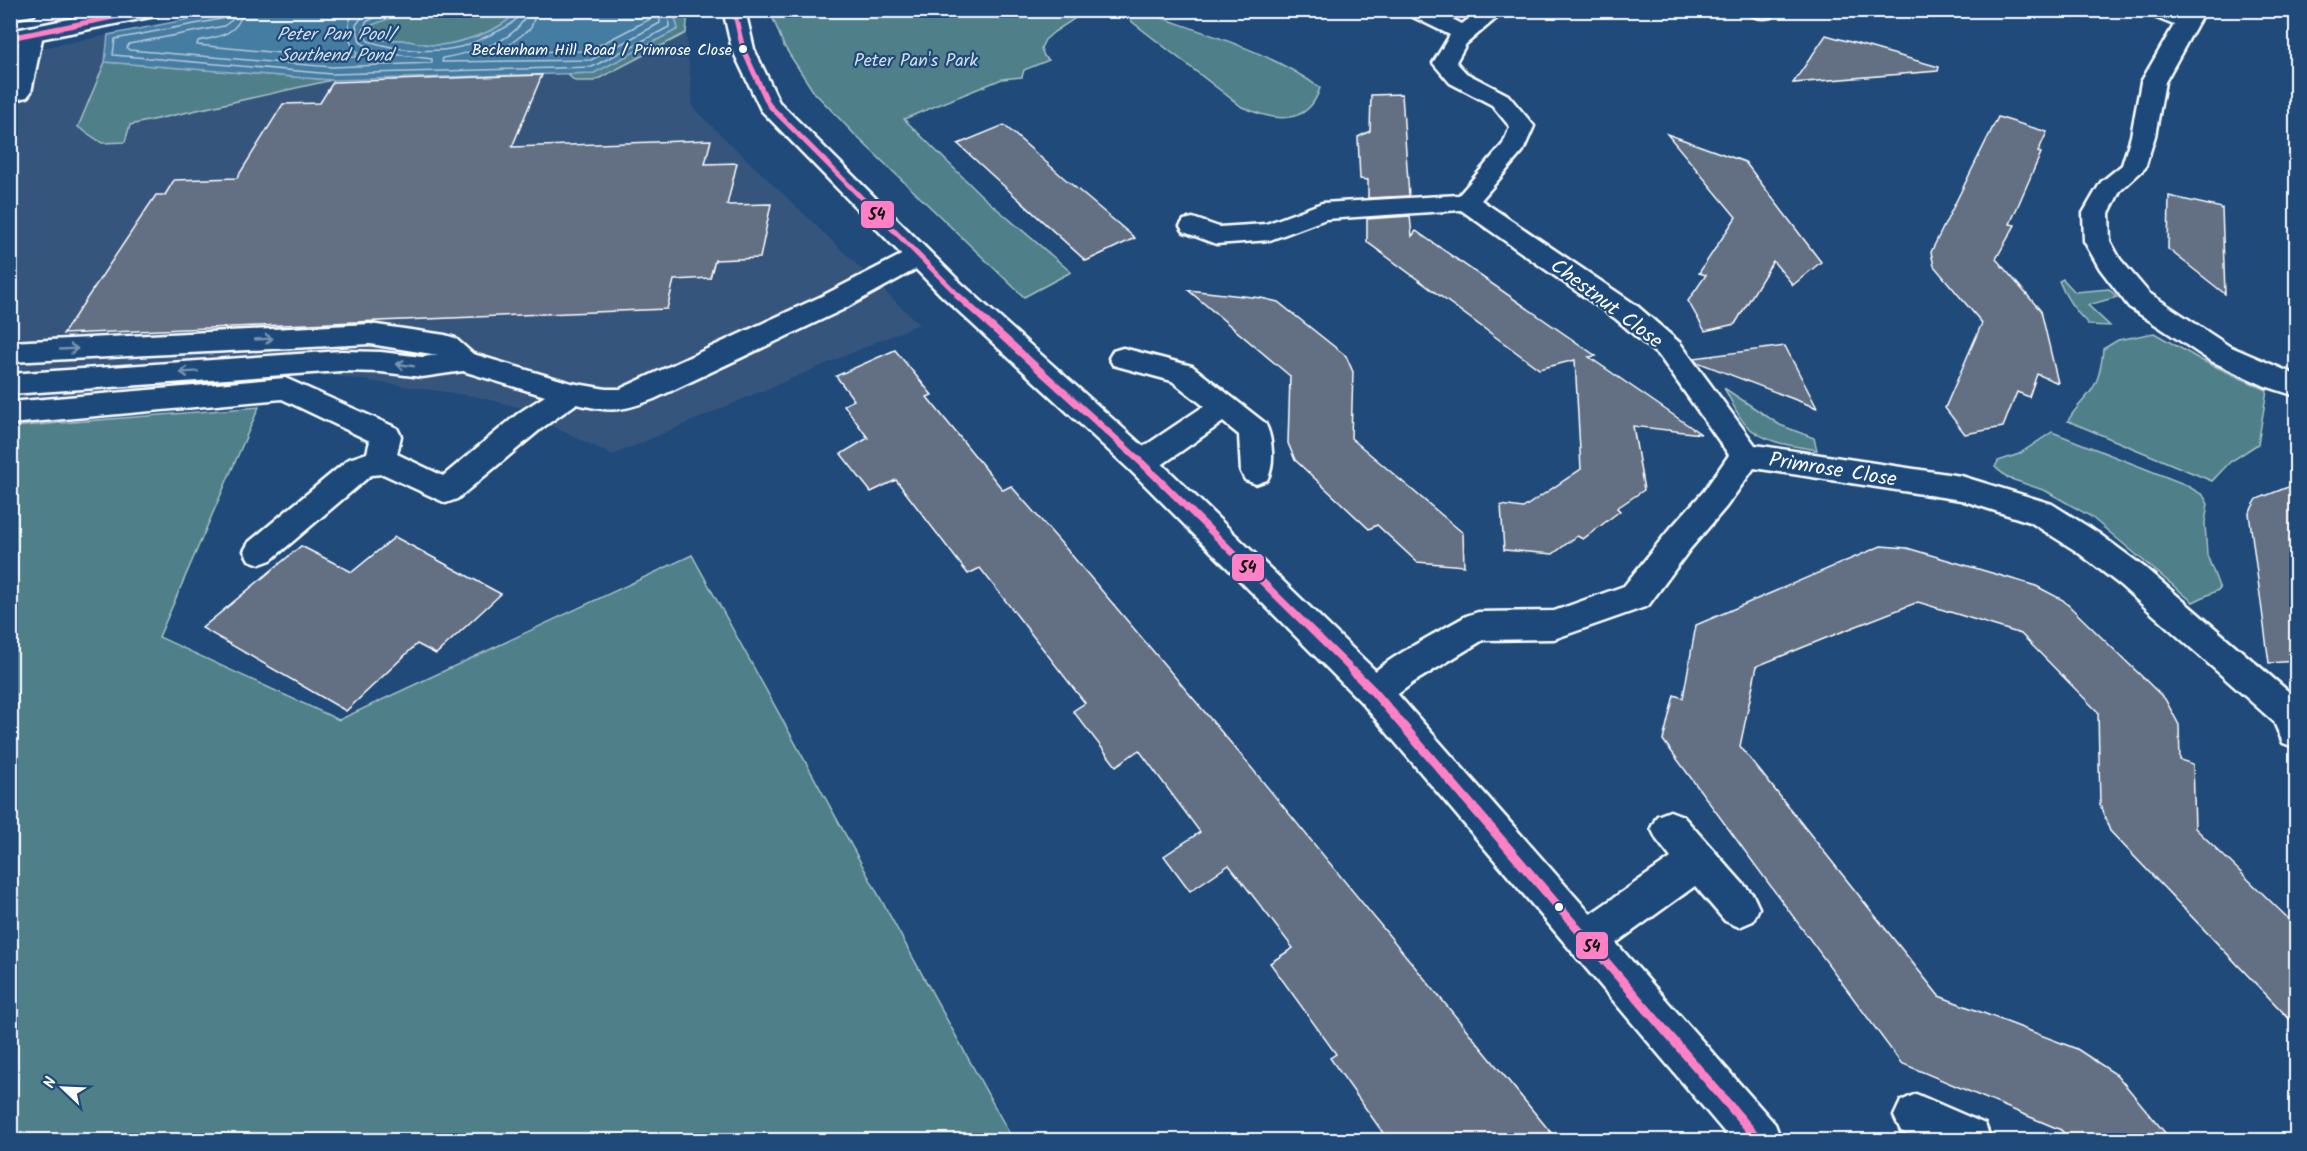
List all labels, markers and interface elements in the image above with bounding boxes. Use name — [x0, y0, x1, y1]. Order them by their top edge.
water label: Peter Pan Pool/ Southend Pond — [277, 21, 400, 71]
place label: Beckenham Hill Road / Primrose Close — [471, 38, 732, 63]
marker: Beckenham Hill Road / Primrose Close — [737, 43, 749, 55]
park label: Peter Pan's Park — [854, 47, 979, 76]
line badge: 54 — [860, 200, 895, 229]
text: 54 — [868, 203, 886, 228]
street label: Chestnut Close — [1543, 251, 1670, 358]
one-way arrow — [253, 333, 273, 344]
one-way arrow — [58, 344, 78, 355]
one-way arrow — [395, 359, 415, 370]
one-way arrow — [180, 367, 200, 378]
street label: Primrose Close — [1766, 444, 1900, 497]
line badge: 54 — [1231, 553, 1265, 582]
text: 54 — [1239, 556, 1257, 581]
unlabelled marker — [1553, 901, 1565, 913]
line badge: 54 — [1575, 931, 1609, 960]
text: 54 — [1583, 935, 1601, 960]
north arrow — [33, 1058, 93, 1118]
text: N — [37, 1073, 64, 1092]

